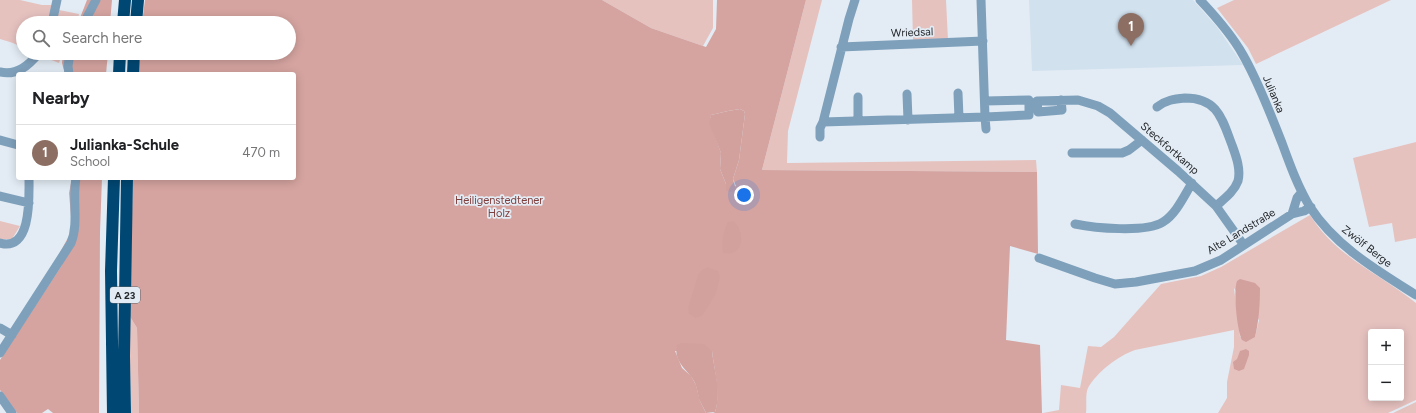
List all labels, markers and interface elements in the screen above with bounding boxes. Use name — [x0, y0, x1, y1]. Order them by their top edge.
pin: 1 — [1118, 13, 1144, 46]
search box — [16, 16, 296, 60]
street label: Wriedsal — [891, 25, 933, 40]
icon: search — [30, 27, 52, 49]
text: Search here — [62, 29, 142, 47]
street label: Julianka — [1260, 74, 1287, 115]
text: Nearby — [32, 88, 90, 108]
street label: Steckfortkamp — [1138, 119, 1202, 178]
text: Julianka-Schule — [70, 136, 179, 154]
text: 1 — [42, 145, 48, 160]
text: 470 m — [242, 145, 280, 160]
text: School — [70, 154, 110, 169]
your location — [734, 185, 754, 205]
park label: Heiligenstedtener Holz — [455, 194, 543, 220]
street label: Alte Landstraße — [1205, 206, 1278, 257]
street label: Zwölf Berge — [1339, 223, 1394, 270]
road number: A 23 — [110, 287, 140, 303]
map controls — [1368, 329, 1404, 401]
button: + — [1368, 329, 1404, 365]
button: − — [1368, 365, 1404, 401]

